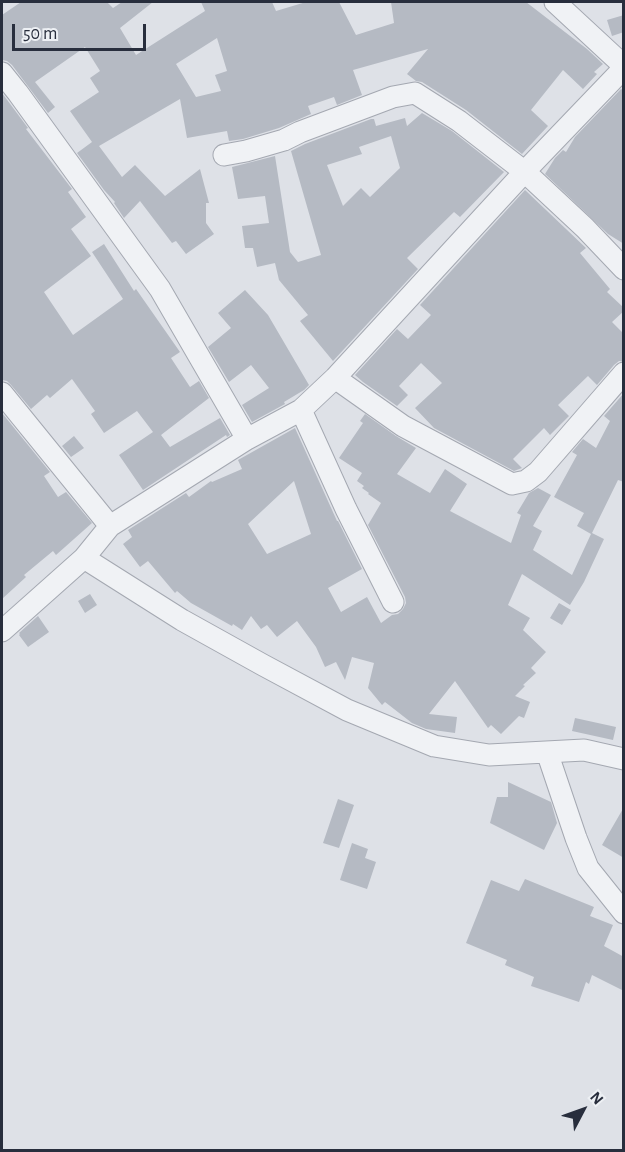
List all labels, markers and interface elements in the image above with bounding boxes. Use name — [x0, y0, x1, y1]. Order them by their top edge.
scale bar — [15, 12, 148, 50]
text: 50 m — [23, 25, 57, 43]
north arrow — [553, 1080, 613, 1140]
text: N — [587, 1089, 606, 1108]

